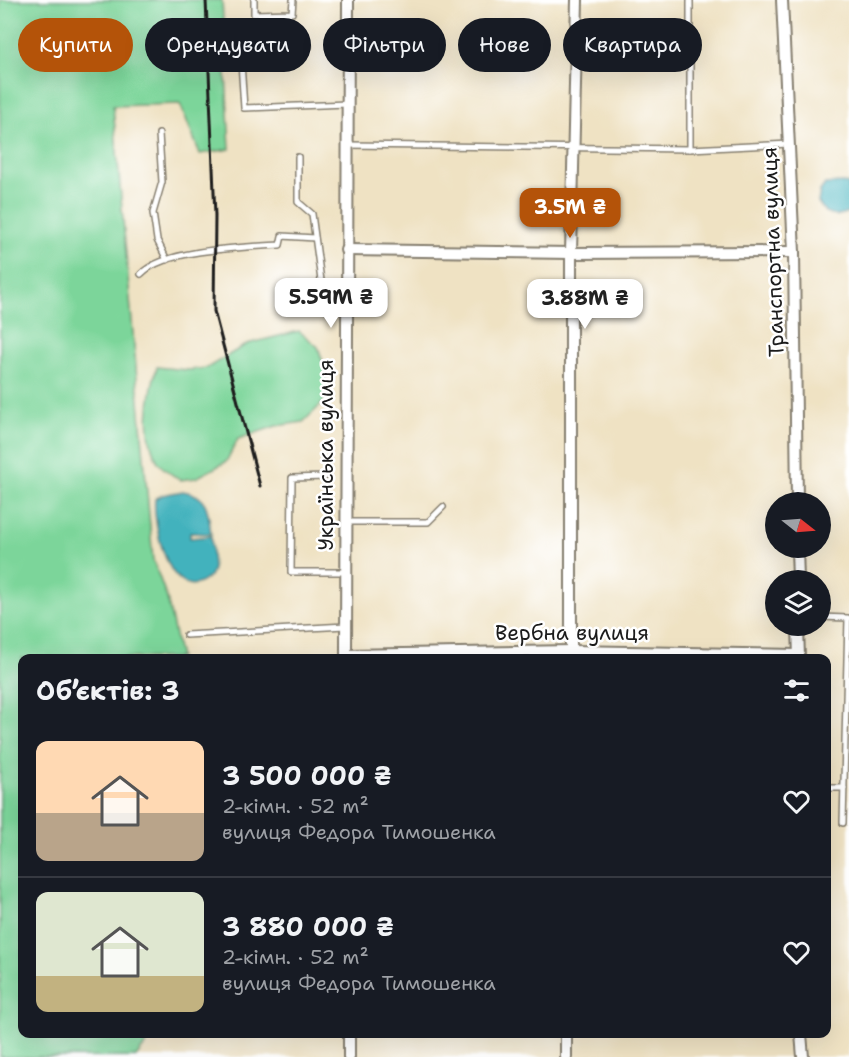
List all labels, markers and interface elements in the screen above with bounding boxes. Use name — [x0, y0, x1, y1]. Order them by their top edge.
chip: Купити — [18, 18, 133, 72]
chip: Орендувати — [145, 18, 311, 72]
chip: Фільтри — [323, 18, 446, 72]
chip: Нове — [458, 18, 551, 72]
chip: Квартира — [563, 18, 702, 72]
street label: Транспортна вулиця — [755, 146, 791, 358]
pin: 3.5M ₴ — [521, 188, 619, 239]
text: 3.5M ₴ — [534, 194, 606, 220]
pin: 5.59M ₴ — [276, 278, 386, 329]
pin: 3.88M ₴ — [530, 279, 640, 330]
text: 5.59M ₴ — [289, 284, 373, 310]
text: 3.88M ₴ — [541, 285, 629, 311]
street label: Українська вулиця — [312, 359, 340, 551]
north arrow — [765, 492, 831, 558]
map controls — [765, 492, 831, 636]
button: layers — [765, 570, 831, 636]
street label: Вербна вулиця — [495, 619, 649, 647]
text: Об’єктів: 3 — [36, 673, 179, 708]
icon: filters — [780, 674, 813, 707]
text: 3 500 000 ₴ — [222, 758, 392, 793]
icon: home — [84, 765, 156, 837]
icon: heart — [780, 785, 813, 818]
text: 2-кімн. · 52 m² — [222, 793, 369, 819]
text: вулиця Федора Тимошенка — [222, 819, 496, 845]
text: 3 880 000 ₴ — [222, 909, 394, 944]
icon: home — [84, 916, 156, 988]
icon: heart — [780, 936, 813, 969]
text: 2-кімн. · 52 m² — [222, 944, 369, 970]
text: вулиця Федора Тимошенка — [222, 970, 496, 996]

